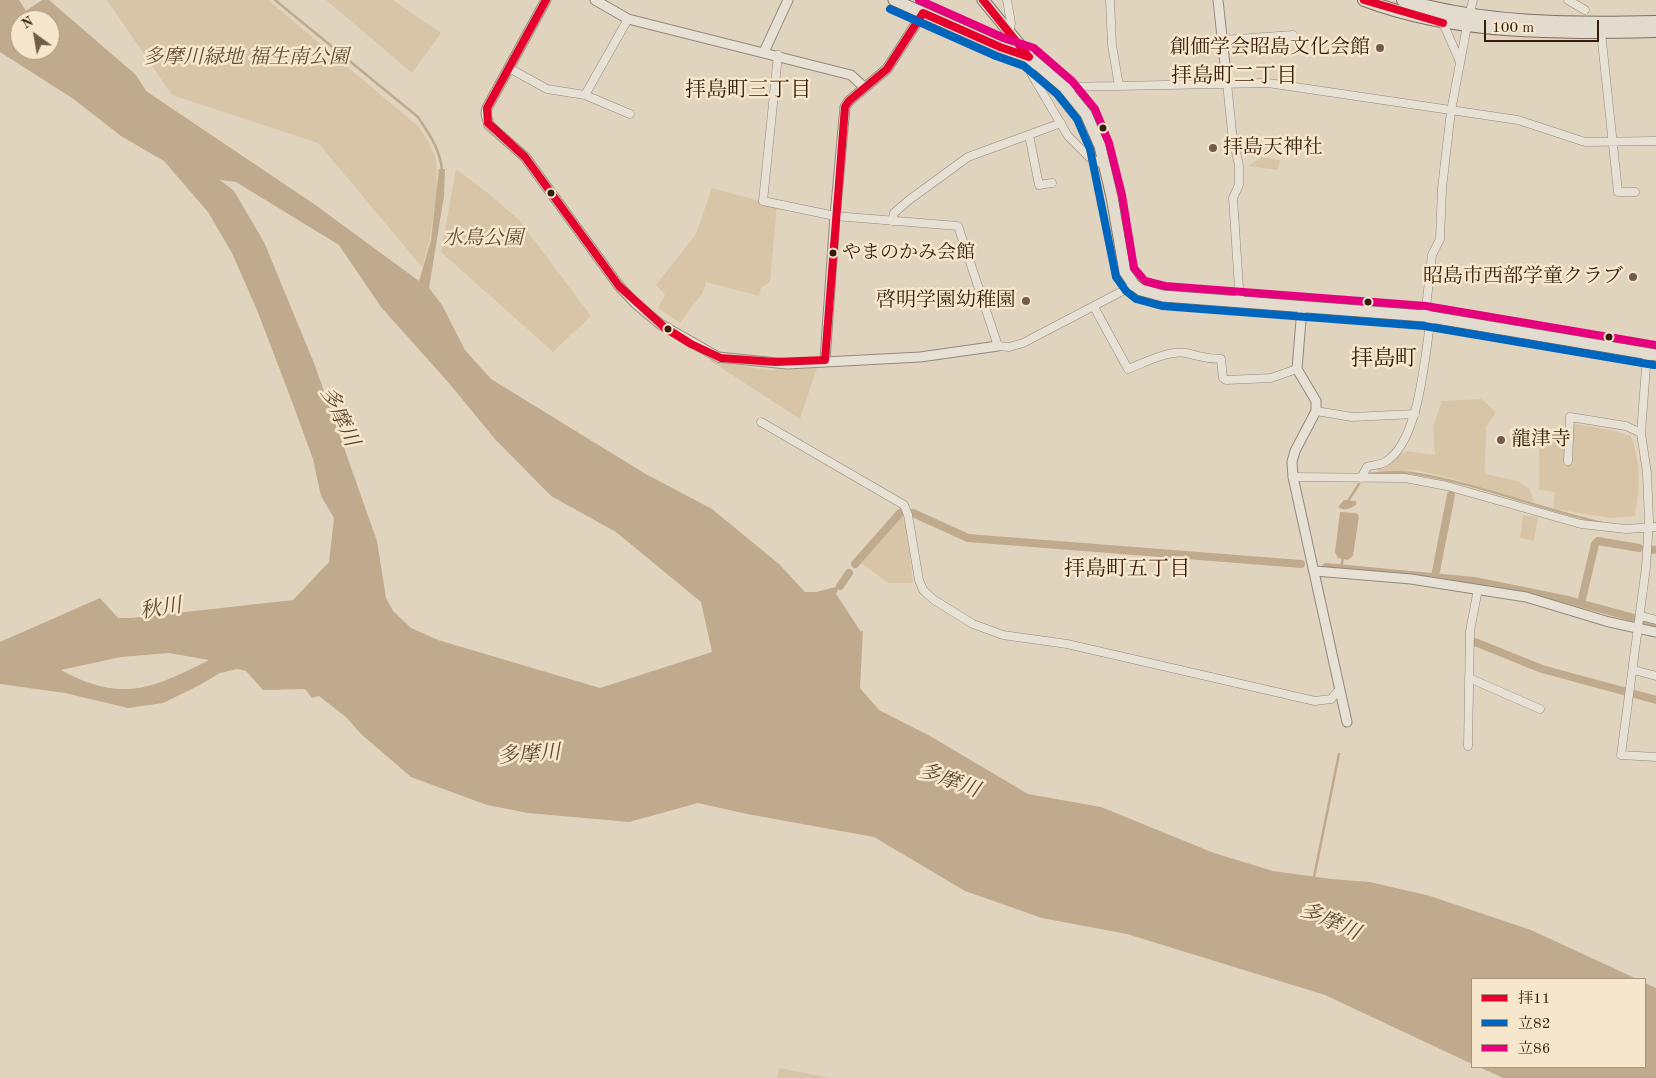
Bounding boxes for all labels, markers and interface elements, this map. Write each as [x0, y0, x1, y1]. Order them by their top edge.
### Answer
north arrow [10, 10, 60, 60]
scale bar [1486, 10, 1601, 42]
text: N [19, 14, 36, 32]
text: 100 m [1492, 21, 1534, 36]
place label: 創価学会昭島文化会館 [1170, 36, 1370, 60]
marker: 創価学会昭島文化会館 [1374, 42, 1386, 54]
park label: 多摩川緑地 福生南公園 [143, 46, 349, 70]
district label: 拝島町二丁目 [1171, 63, 1297, 89]
district label: 拝島町三丁目 [685, 77, 811, 103]
unlabelled marker [1098, 123, 1108, 133]
place label: 拝島天神社 [1223, 136, 1323, 160]
marker: 拝島天神社 [1207, 142, 1219, 154]
unlabelled marker [546, 188, 556, 198]
park label: 水鳥公園 [443, 227, 523, 251]
place label: やまのかみ会館 [842, 242, 975, 264]
marker: やまのかみ会館 [828, 248, 838, 258]
place label: 昭島市西部学童クラブ [1423, 265, 1623, 289]
marker: 昭島市西部学童クラブ [1627, 271, 1639, 283]
place label: 啓明学園幼稚園 [876, 289, 1016, 313]
marker: 啓明学園幼稚園 [1020, 295, 1032, 307]
unlabelled marker [1363, 297, 1373, 307]
unlabelled marker [663, 324, 673, 334]
unlabelled marker [1604, 332, 1614, 342]
district label: 拝島町 [1351, 346, 1417, 372]
water label: 多摩川 [314, 383, 364, 451]
place label: 龍津寺 [1511, 428, 1571, 452]
marker: 龍津寺 [1495, 434, 1507, 446]
district label: 拝島町五丁目 [1064, 556, 1190, 582]
water label: 秋川 [138, 593, 184, 625]
water label: 多摩川 [497, 740, 561, 770]
water label: 多摩川 [915, 758, 983, 804]
water label: 多摩川 [1296, 898, 1364, 946]
legend [1471, 978, 1646, 1068]
text: 拝11 [1518, 992, 1550, 1007]
text: 立82 [1518, 1017, 1550, 1032]
text: 立86 [1518, 1042, 1550, 1057]

